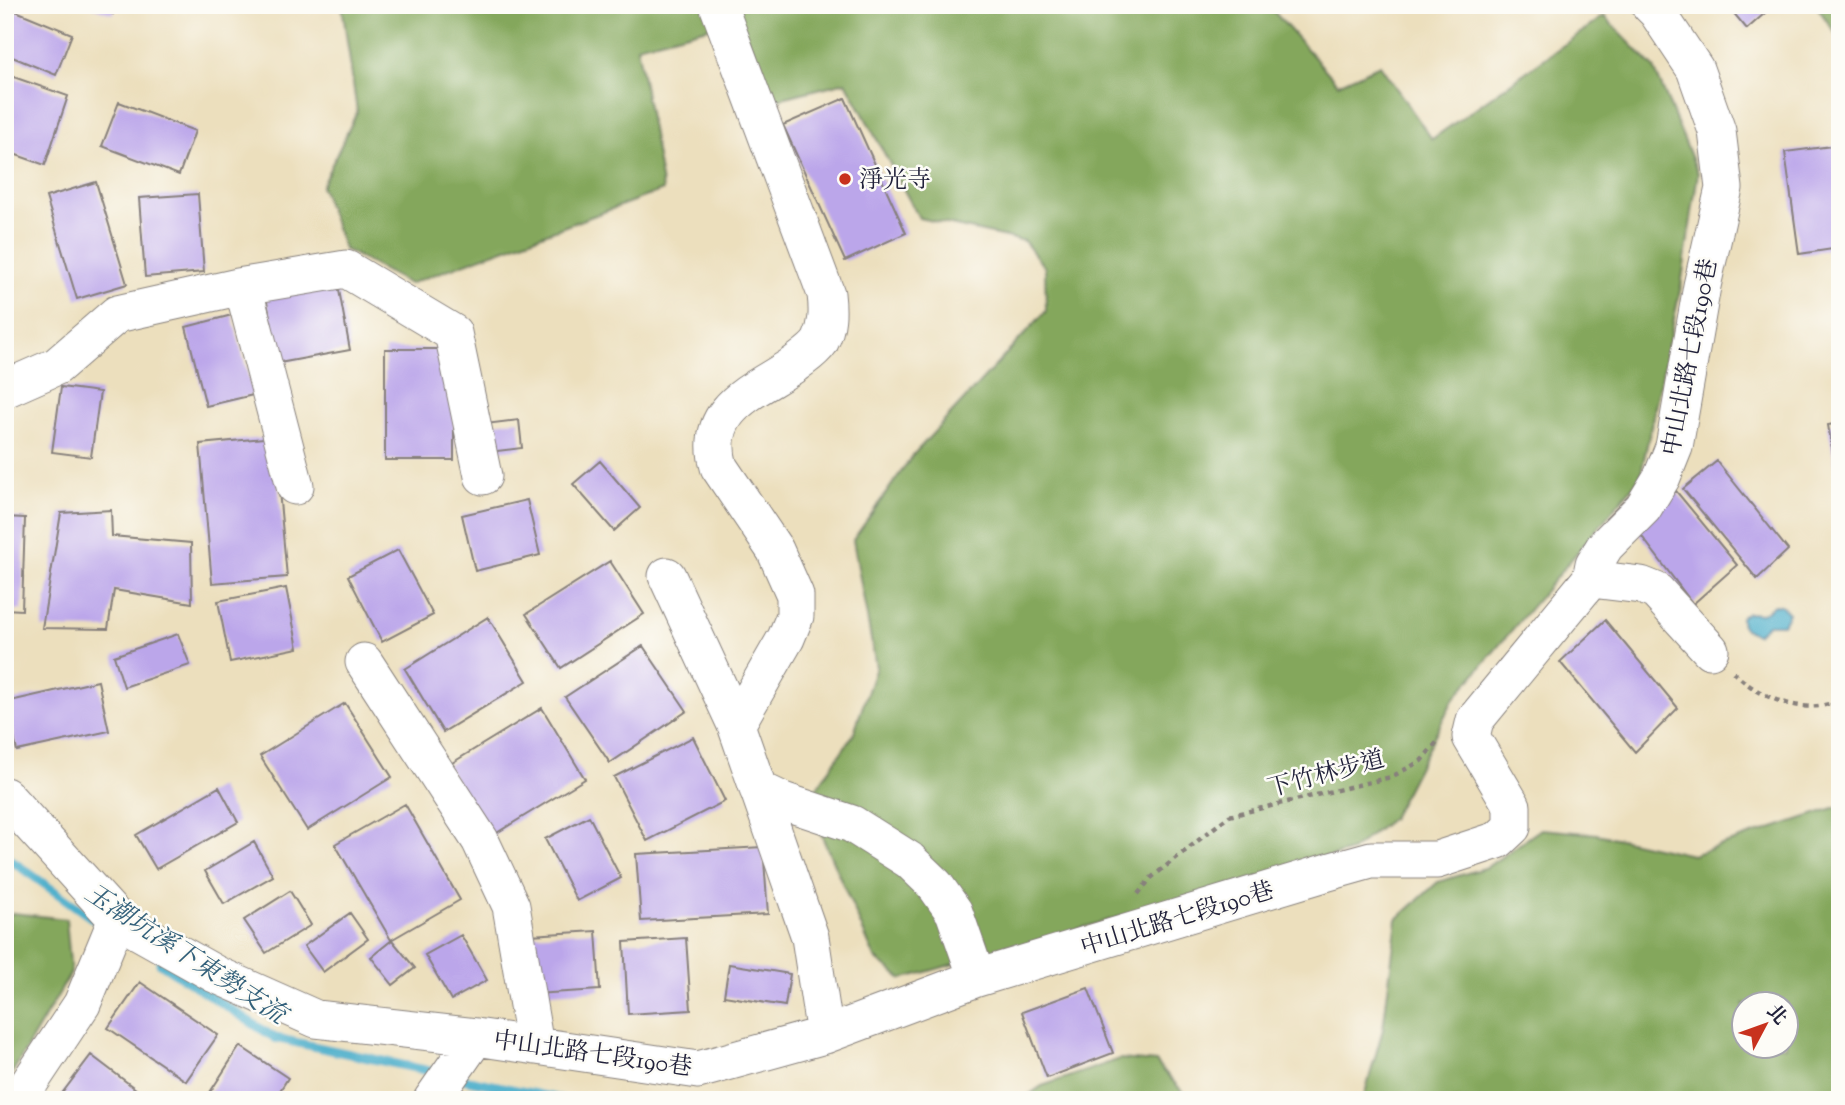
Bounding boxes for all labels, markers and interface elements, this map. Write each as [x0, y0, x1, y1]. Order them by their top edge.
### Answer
place label: 淨光寺 [859, 164, 931, 198]
marker: 淨光寺 [837, 171, 853, 187]
street label: 中山北路七段190巷 [1655, 256, 1727, 459]
street label: 下竹林步道 [1264, 743, 1389, 807]
street label: 中山北路七段190巷 [1077, 874, 1278, 965]
water label: 玉潮坑溪下東勢支流 [76, 876, 296, 1037]
north arrow [1730, 990, 1800, 1060]
text: 北 [1760, 999, 1792, 1032]
street label: 中山北路七段190巷 [491, 1024, 694, 1086]

